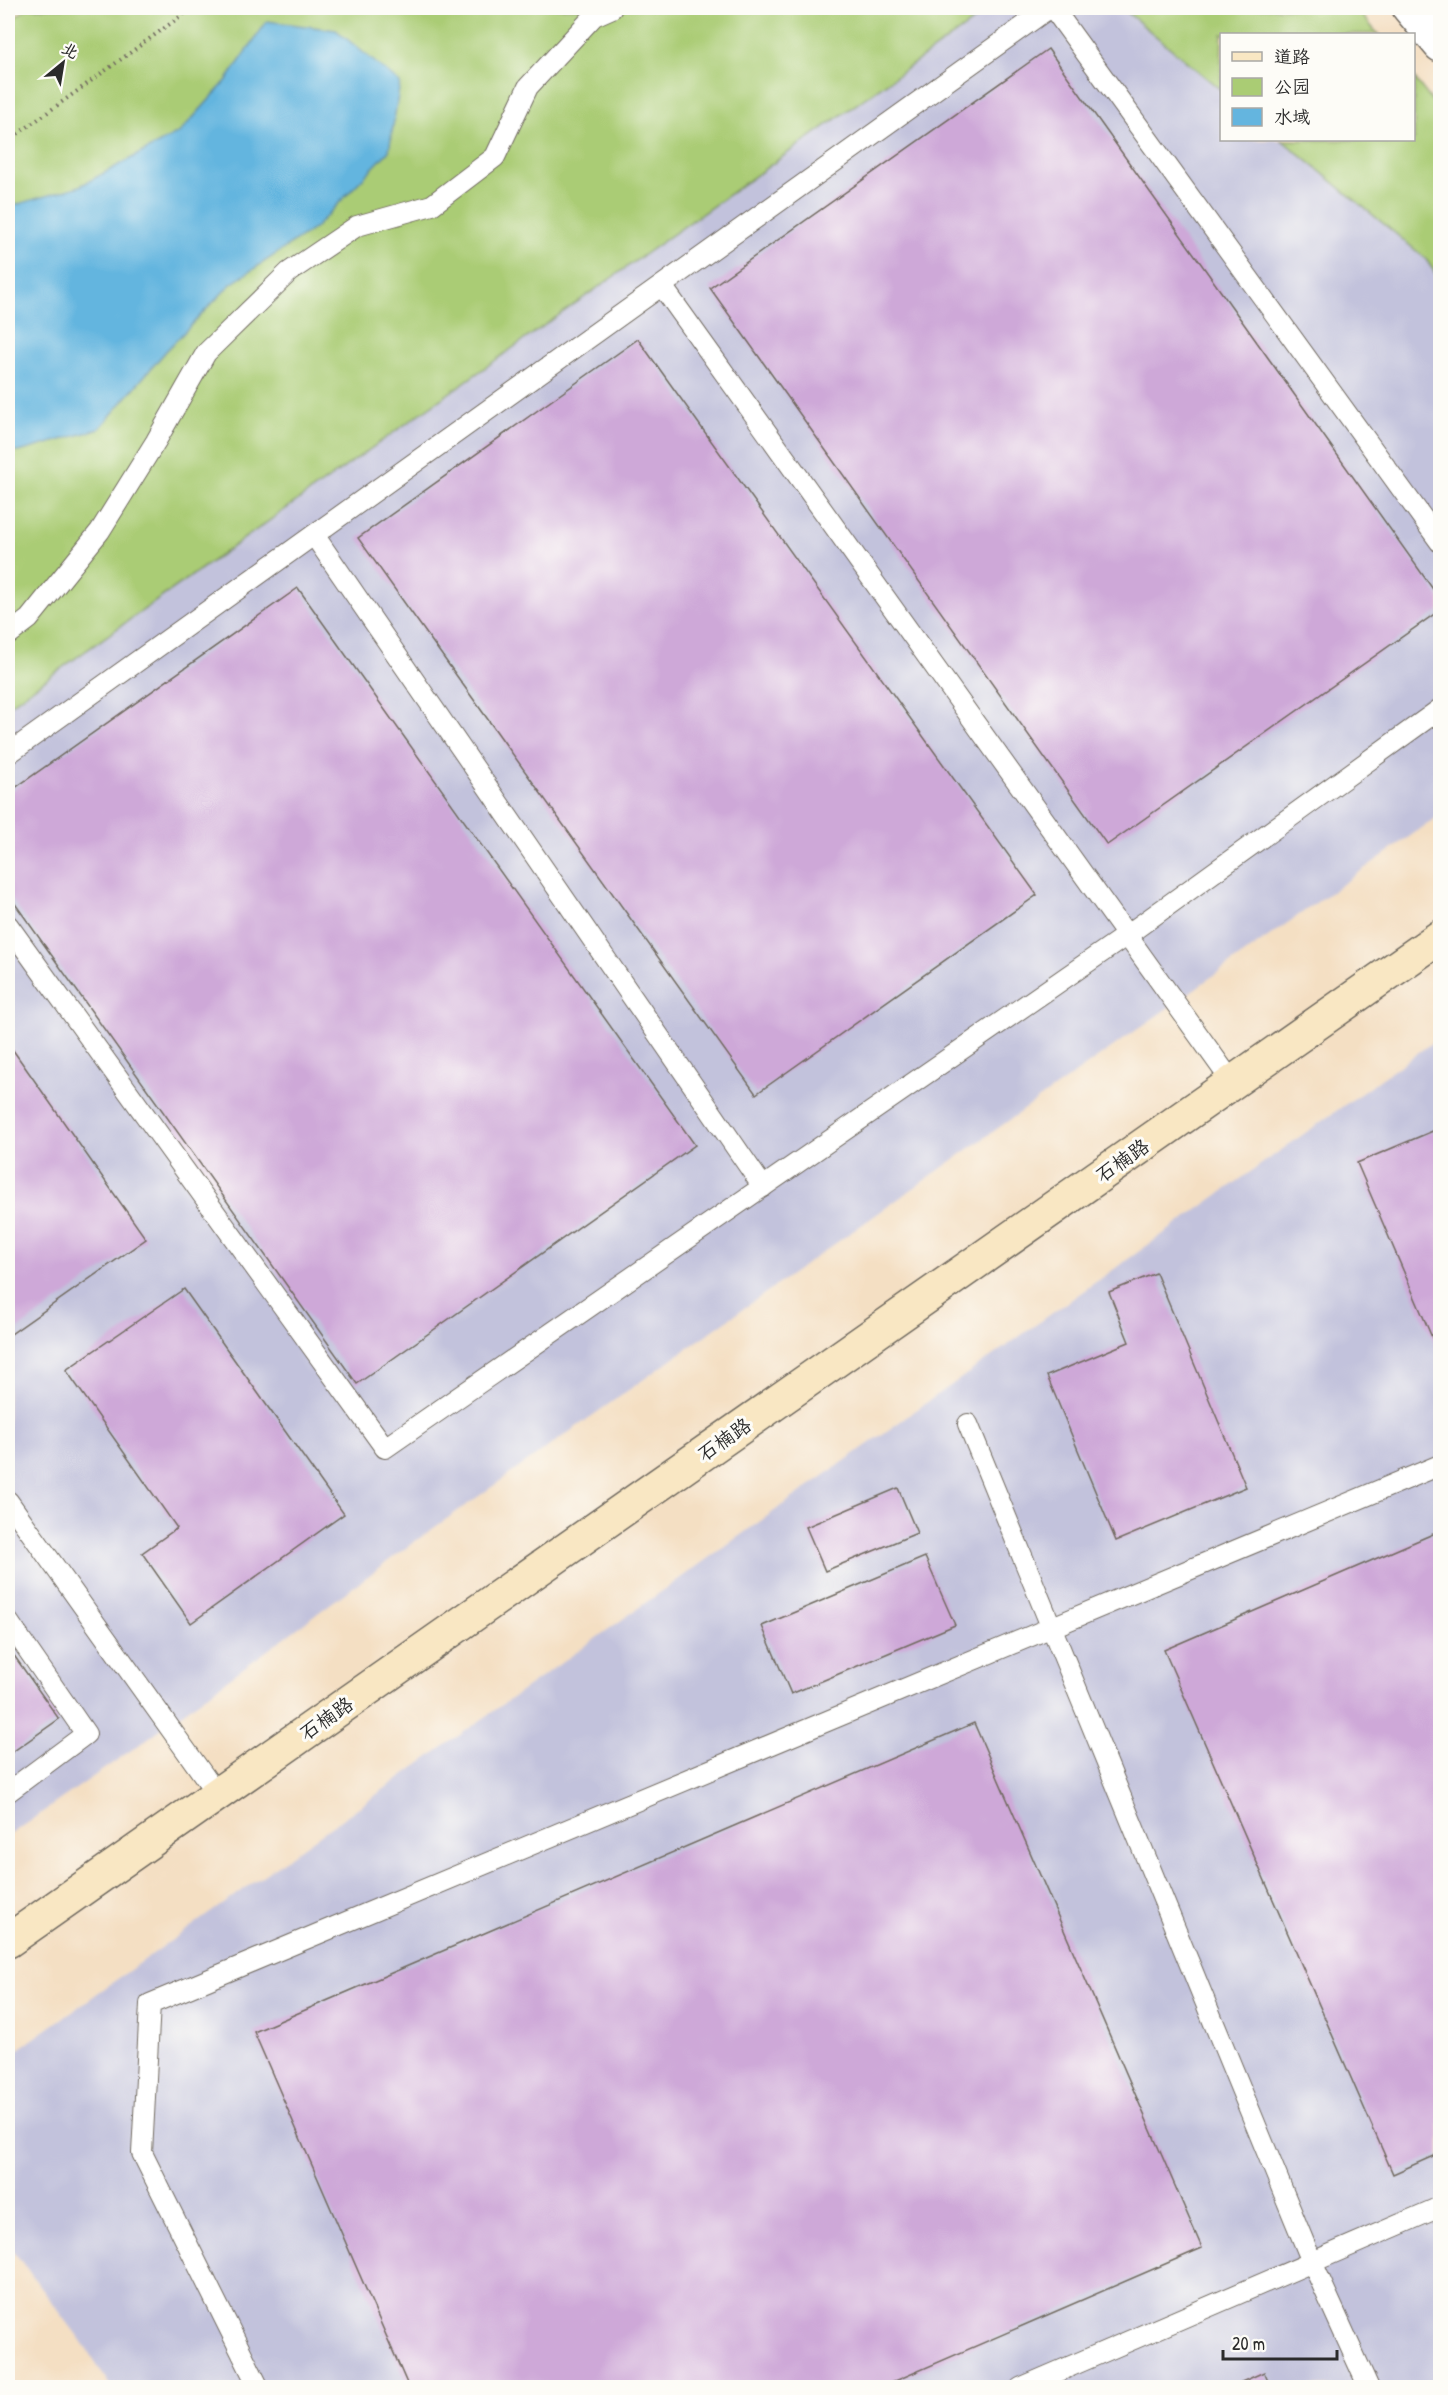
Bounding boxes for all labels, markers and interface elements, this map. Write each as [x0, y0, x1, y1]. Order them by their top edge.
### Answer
north arrow [33, 33, 93, 93]
legend [1220, 33, 1415, 141]
text: 北 [58, 36, 83, 64]
text: 道路 [1274, 44, 1310, 69]
text: 公园 [1274, 74, 1310, 99]
text: 水域 [1274, 104, 1310, 129]
street label: 石楠路 [1090, 1131, 1155, 1188]
street label: 石楠路 [692, 1410, 757, 1467]
street label: 石楠路 [294, 1689, 359, 1746]
scale bar [1223, 2323, 1337, 2361]
text: 20 m [1232, 2331, 1265, 2356]

